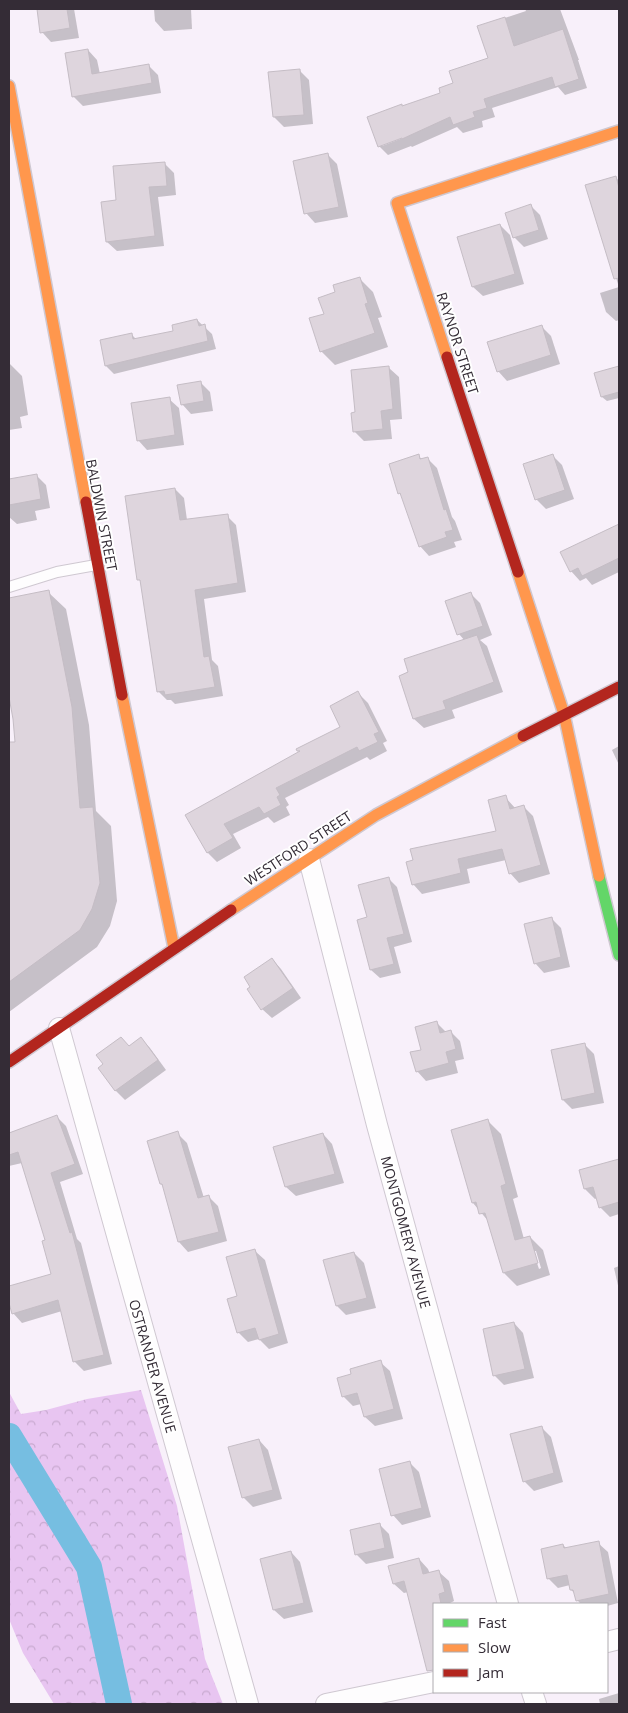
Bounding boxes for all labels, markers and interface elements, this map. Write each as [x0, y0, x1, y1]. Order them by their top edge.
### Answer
street label: RAYNOR STREET [433, 290, 484, 397]
street label: BALDWIN STREET [82, 457, 122, 573]
street label: WESTFORD STREET [241, 806, 355, 890]
street label: MONTGOMERY AVENUE [377, 1154, 435, 1310]
street label: OSTRANDER AVENUE [125, 1297, 181, 1435]
legend [433, 1603, 608, 1693]
text: Fast [478, 1612, 507, 1632]
text: Slow [478, 1637, 511, 1657]
text: Jam [476, 1662, 504, 1682]

